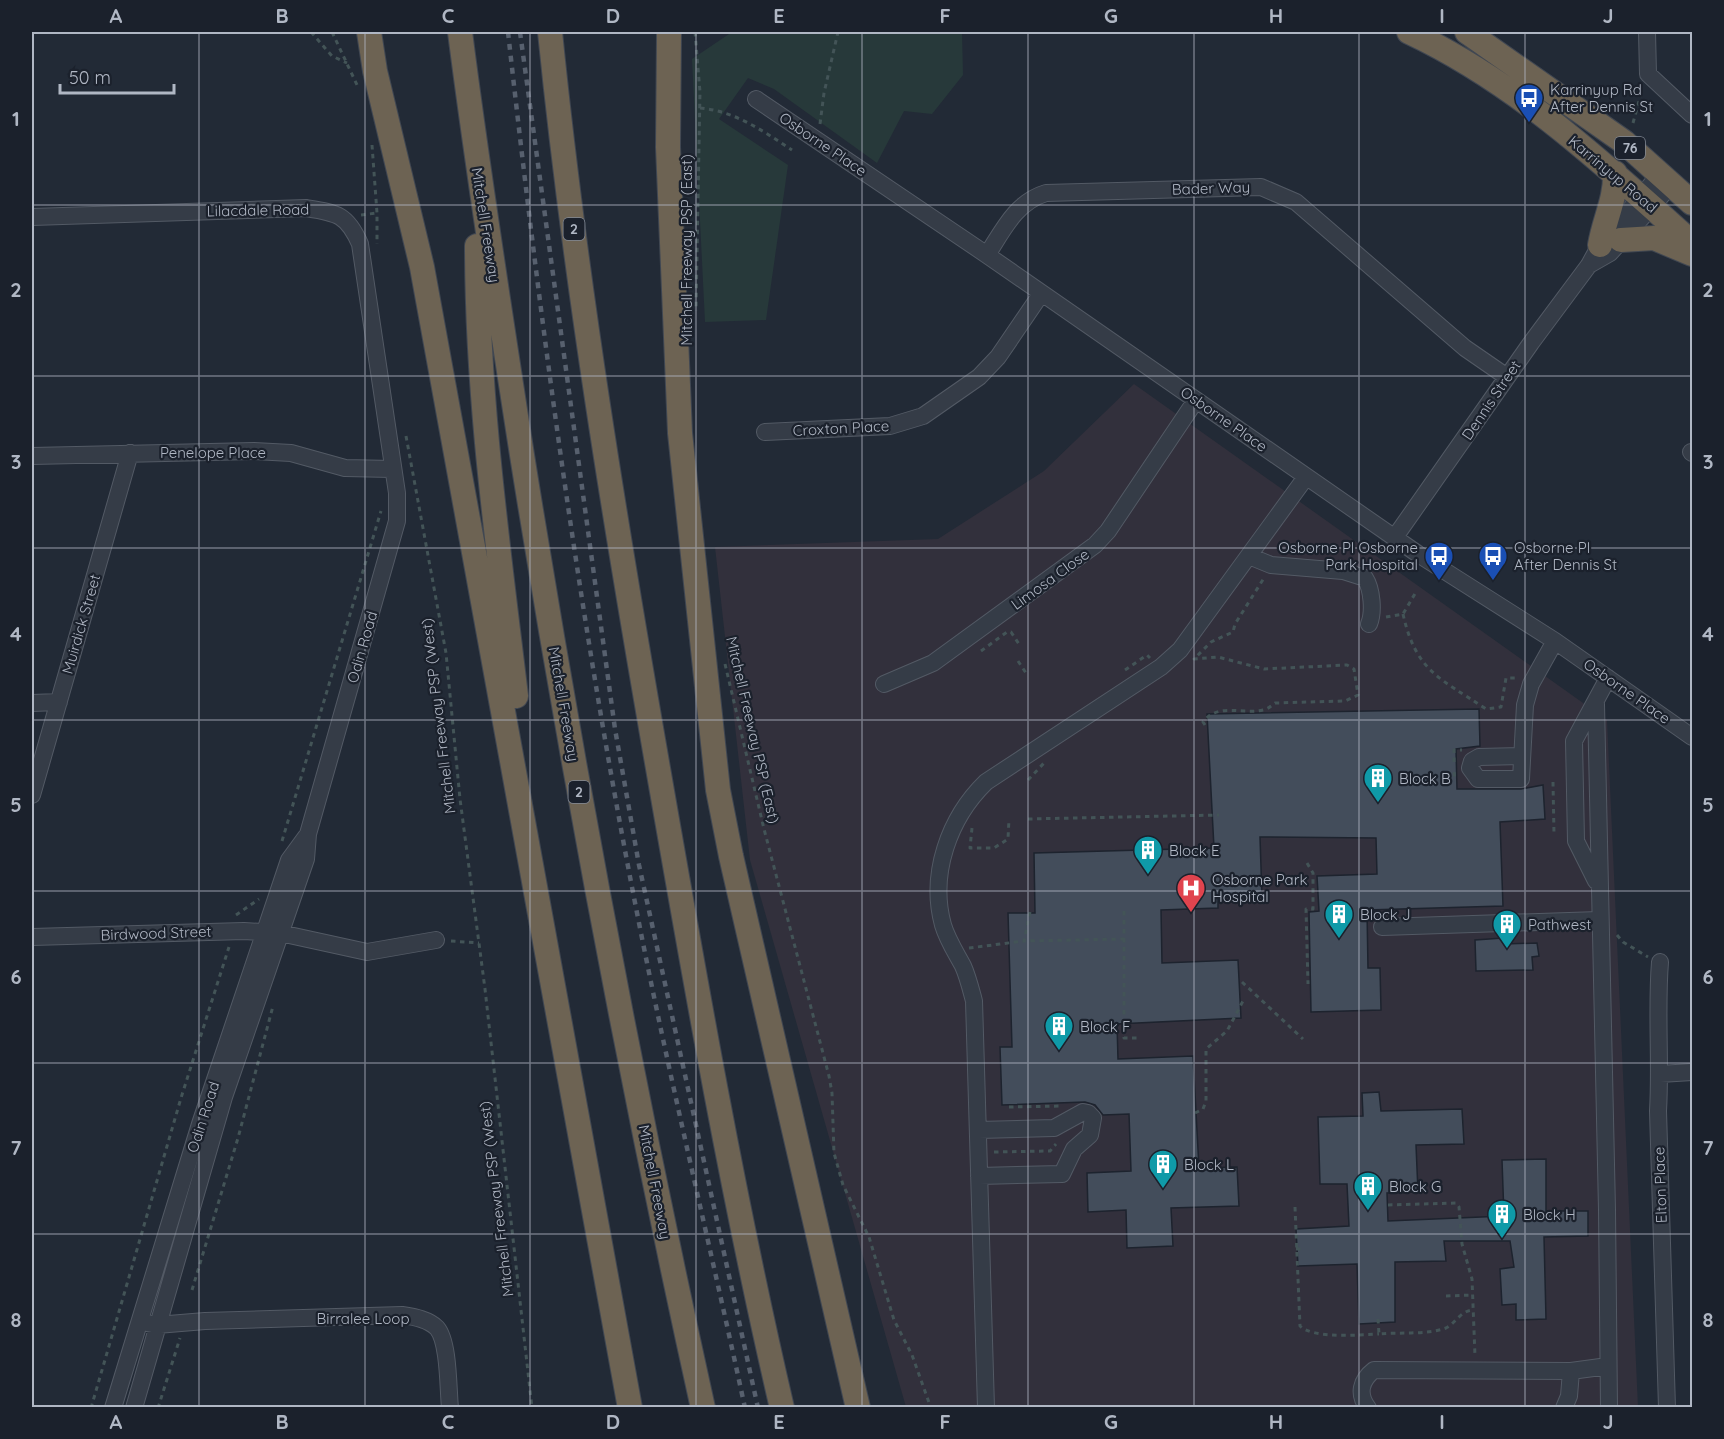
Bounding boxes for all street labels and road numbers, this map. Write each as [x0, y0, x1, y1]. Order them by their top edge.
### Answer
street label: Osborne Place [776, 108, 870, 180]
street label: Karrinyup Road [1565, 131, 1661, 217]
road number: 76 [1615, 137, 1645, 159]
street label: Mitchell Freeway PSP (East) [677, 154, 696, 346]
street label: Mitchell Freeway [468, 166, 504, 284]
street label: Bader Way [1172, 177, 1250, 199]
street label: Lilacdale Road [206, 200, 310, 220]
road number: 2 [564, 218, 584, 240]
street label: Dennis Street [1457, 357, 1525, 443]
street label: Osborne Place [1177, 382, 1271, 456]
street label: Croxton Place [792, 416, 890, 440]
street label: Penelope Place [160, 443, 266, 462]
street label: Limosa Close [1007, 544, 1093, 614]
street label: Muirdick Street [58, 572, 104, 676]
street label: Odin Road [343, 609, 381, 685]
street label: Mitchell Freeway PSP (West) [417, 617, 459, 815]
street label: Mitchell Freeway PSP (East) [722, 635, 784, 825]
street label: Mitchell Freeway [545, 645, 583, 763]
street label: Osborne Place [1580, 654, 1674, 728]
road number: 2 [568, 781, 590, 803]
street label: Birdwood Street [100, 922, 212, 944]
street label: Odin Road [183, 1079, 223, 1155]
street label: Mitchell Freeway PSP (West) [475, 1100, 517, 1298]
street label: Mitchell Freeway [635, 1123, 675, 1241]
street label: Elton Place [1649, 1146, 1671, 1224]
street label: Birralee Loop [317, 1309, 409, 1328]

